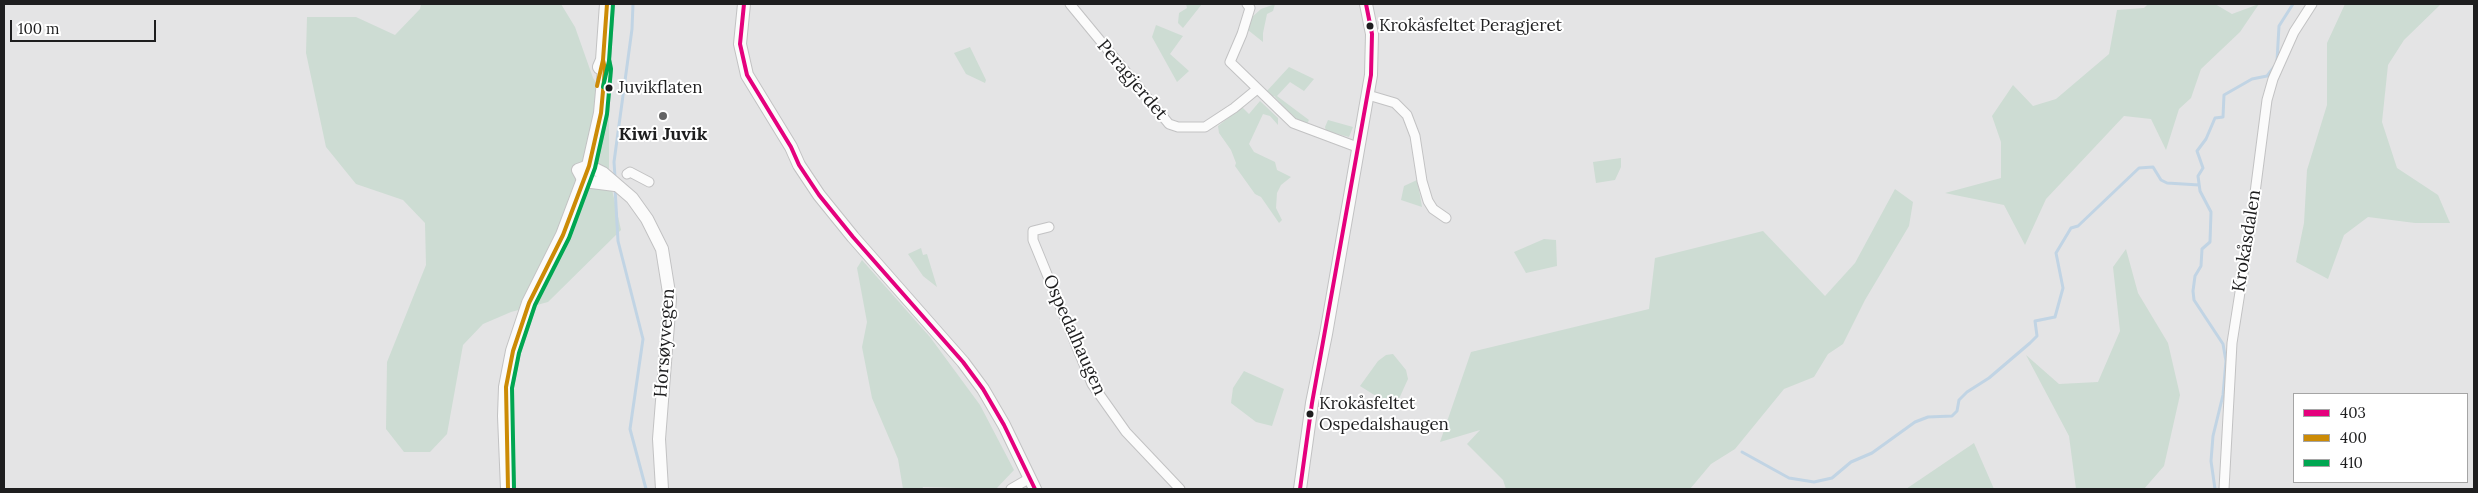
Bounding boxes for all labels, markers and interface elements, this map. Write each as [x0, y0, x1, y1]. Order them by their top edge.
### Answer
scale bar [12, 10, 159, 42]
place label: Krokåsfeltet Peragjeret [1379, 16, 1562, 36]
text: 100 m [18, 19, 59, 38]
marker: Krokåsfeltet Peragjeret [1365, 21, 1375, 31]
street label: Peragjerdet [1092, 36, 1172, 124]
place label: Juvikflaten [618, 78, 702, 98]
marker: Juvikflaten [604, 83, 614, 93]
marker: Kiwi Juvik [657, 110, 669, 122]
place label: Kiwi Juvik [619, 124, 707, 146]
street label: Krokåsdalen [2228, 188, 2266, 294]
street label: Ospedalhaugen [1038, 272, 1110, 398]
street label: Horsøyvegen [650, 288, 680, 398]
legend [2293, 393, 2468, 483]
place label: Krokåsfeltet Ospedalshaugen [1319, 394, 1449, 434]
text: 403 [2340, 403, 2366, 422]
marker: Krokåsfeltet Ospedalshaugen [1305, 409, 1315, 419]
text: 400 [2340, 428, 2367, 447]
text: 410 [2340, 453, 2363, 472]

